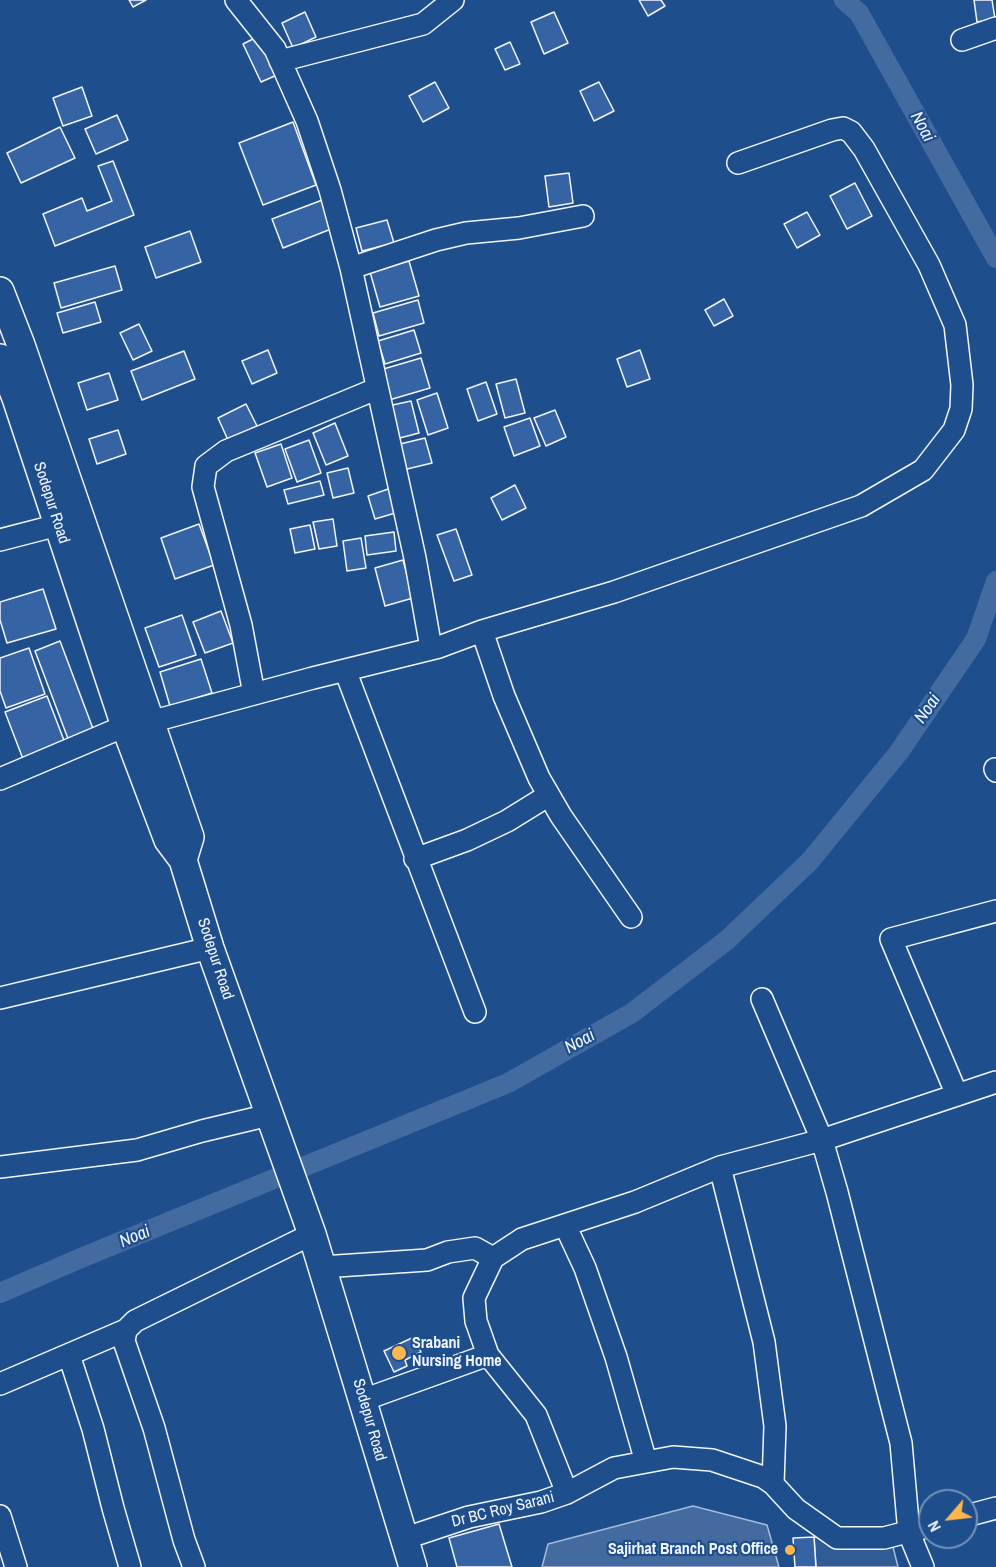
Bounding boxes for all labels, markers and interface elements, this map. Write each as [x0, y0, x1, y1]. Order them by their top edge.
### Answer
water label: Noai [905, 108, 939, 146]
street label: Sodepur Road [29, 460, 73, 546]
water label: Noai [910, 690, 946, 728]
street label: Sodepur Road [193, 916, 237, 1002]
water label: Noai [561, 1025, 599, 1059]
water label: Noai [116, 1221, 154, 1253]
place label: Srabani Nursing Home [412, 1334, 502, 1372]
marker: Srabani Nursing Home [390, 1344, 408, 1362]
street label: Sodepur Road [348, 1377, 390, 1463]
street label: Dr BC Roy Sarani [450, 1488, 556, 1532]
north arrow [918, 1489, 978, 1549]
text: N [922, 1517, 946, 1536]
place label: Sajirhat Branch Post Office [608, 1540, 778, 1560]
marker: Sajirhat Branch Post Office [783, 1543, 797, 1557]

